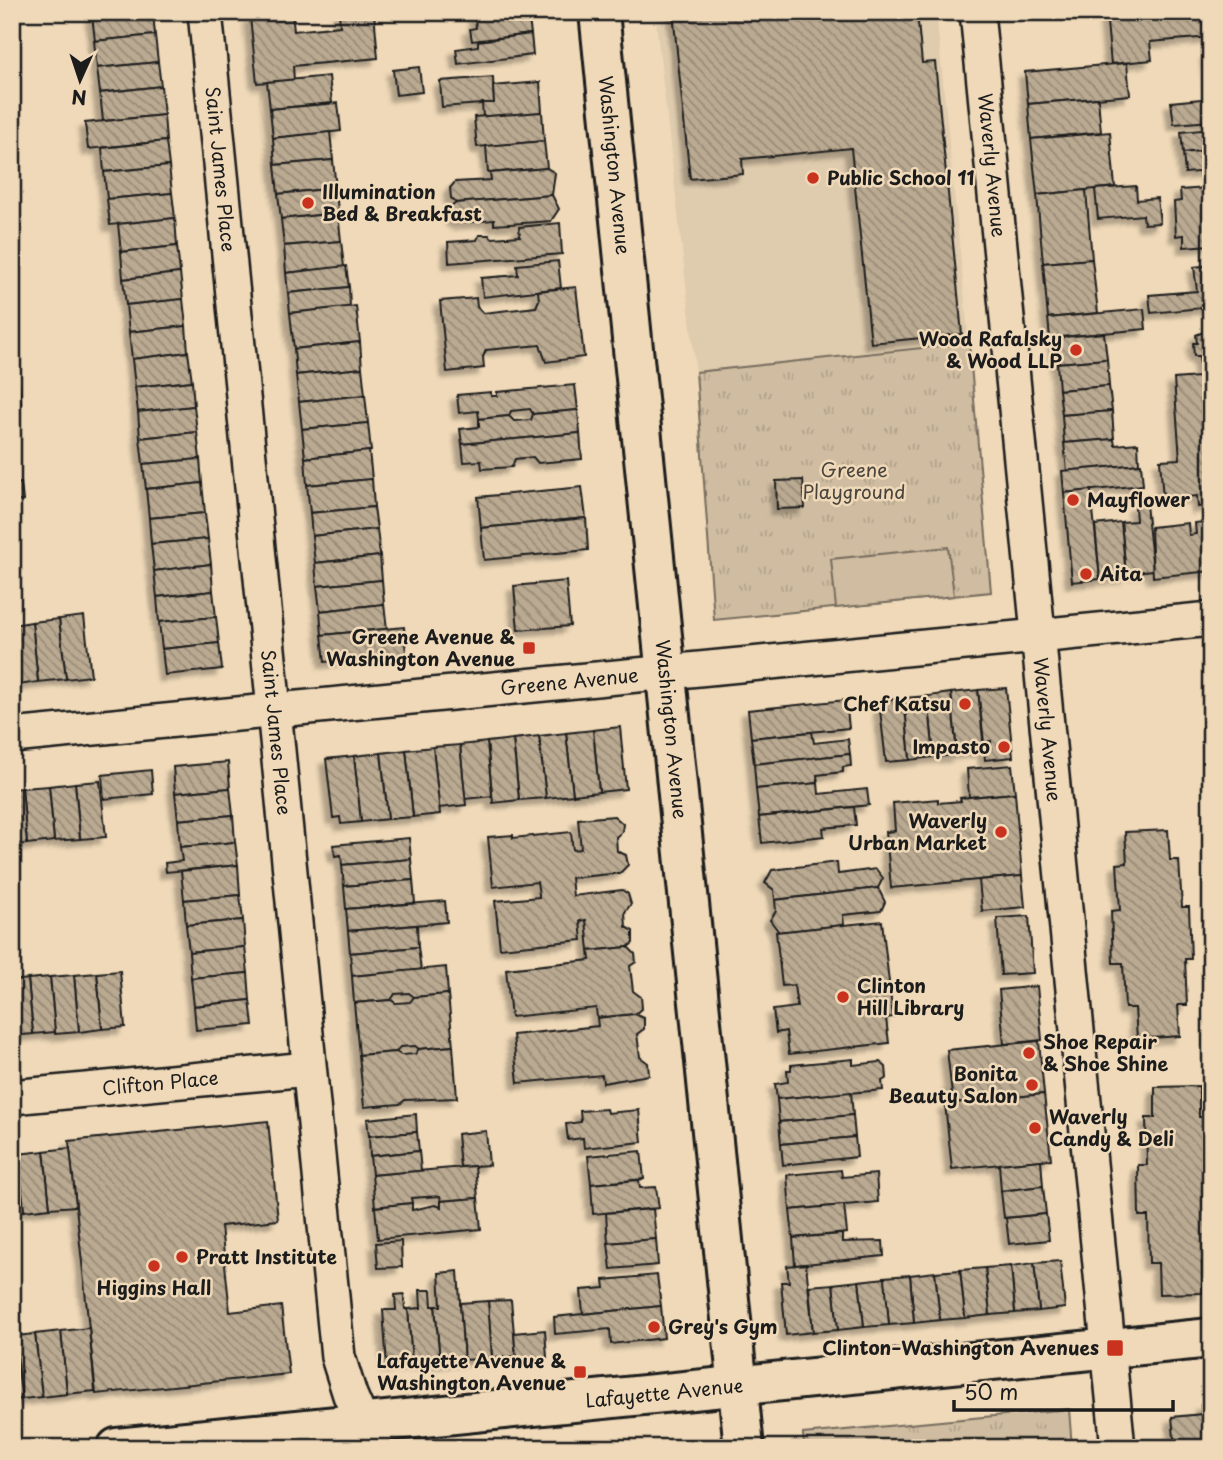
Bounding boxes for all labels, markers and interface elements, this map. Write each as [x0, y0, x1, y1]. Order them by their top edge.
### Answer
north arrow [46, 46, 116, 116]
street label: Washington Avenue [593, 74, 638, 256]
text: N [71, 84, 87, 112]
street label: Saint James Place [199, 85, 244, 253]
street label: Waverly Avenue [972, 92, 1014, 239]
place label: Public School 11 [827, 163, 975, 191]
marker: Public School 11 [805, 170, 821, 186]
place label: Illumination Bed & Breakfast [322, 177, 482, 227]
marker: Illumination Bed & Breakfast [300, 195, 316, 211]
place label: Wood Rafalsky & Wood LLP [919, 324, 1062, 374]
marker: Wood Rafalsky & Wood LLP [1068, 342, 1084, 358]
park label: Greene Playground [803, 455, 905, 505]
place label: Mayflower [1087, 485, 1190, 513]
marker: Mayflower [1065, 492, 1081, 508]
place label: Aita [1099, 559, 1143, 587]
marker: Aita [1078, 566, 1094, 582]
place label: Greene Avenue & Washington Avenue [326, 622, 515, 672]
street label: Washington Avenue [649, 638, 695, 820]
marker: Greene Avenue & Washington Avenue [521, 640, 537, 656]
street label: Saint James Place [255, 648, 299, 816]
street label: Waverly Avenue [1027, 656, 1069, 803]
street label: Greene Avenue [499, 660, 640, 701]
place label: Chef Katsu [843, 689, 951, 717]
marker: Chef Katsu [957, 696, 973, 712]
place label: Impasto [912, 732, 990, 760]
marker: Impasto [996, 739, 1012, 755]
place label: Waverly Urban Market [848, 806, 987, 856]
marker: Waverly Urban Market [993, 824, 1009, 840]
place label: Clinton Hill Library [857, 971, 964, 1021]
marker: Clinton Hill Library [835, 989, 851, 1005]
place label: Shoe Repair & Shoe Shine [1043, 1027, 1169, 1077]
marker: Shoe Repair & Shoe Shine [1021, 1045, 1037, 1061]
place label: Bonita Beauty Salon [888, 1059, 1018, 1109]
street label: Clifton Place [101, 1063, 220, 1101]
marker: Bonita Beauty Salon [1024, 1077, 1040, 1093]
place label: Waverly Candy & Deli [1049, 1102, 1174, 1152]
marker: Waverly Candy & Deli [1027, 1120, 1043, 1136]
place label: Pratt Institute [196, 1242, 337, 1270]
marker: Pratt Institute [174, 1249, 190, 1265]
marker: Higgins Hall [146, 1258, 162, 1274]
place label: Higgins Hall [97, 1273, 211, 1301]
place label: Grey's Gym [668, 1312, 778, 1340]
marker: Grey's Gym [646, 1319, 662, 1335]
place label: Clinton–Washington Avenues [822, 1333, 1099, 1361]
marker: Clinton–Washington Avenues [1105, 1338, 1125, 1358]
place label: Lafayette Avenue & Washington Avenue [377, 1346, 566, 1396]
marker: Lafayette Avenue & Washington Avenue [572, 1364, 588, 1380]
scale bar [954, 1369, 1172, 1413]
street label: Lafayette Avenue [584, 1370, 744, 1414]
text: 50 m [964, 1375, 1018, 1407]

